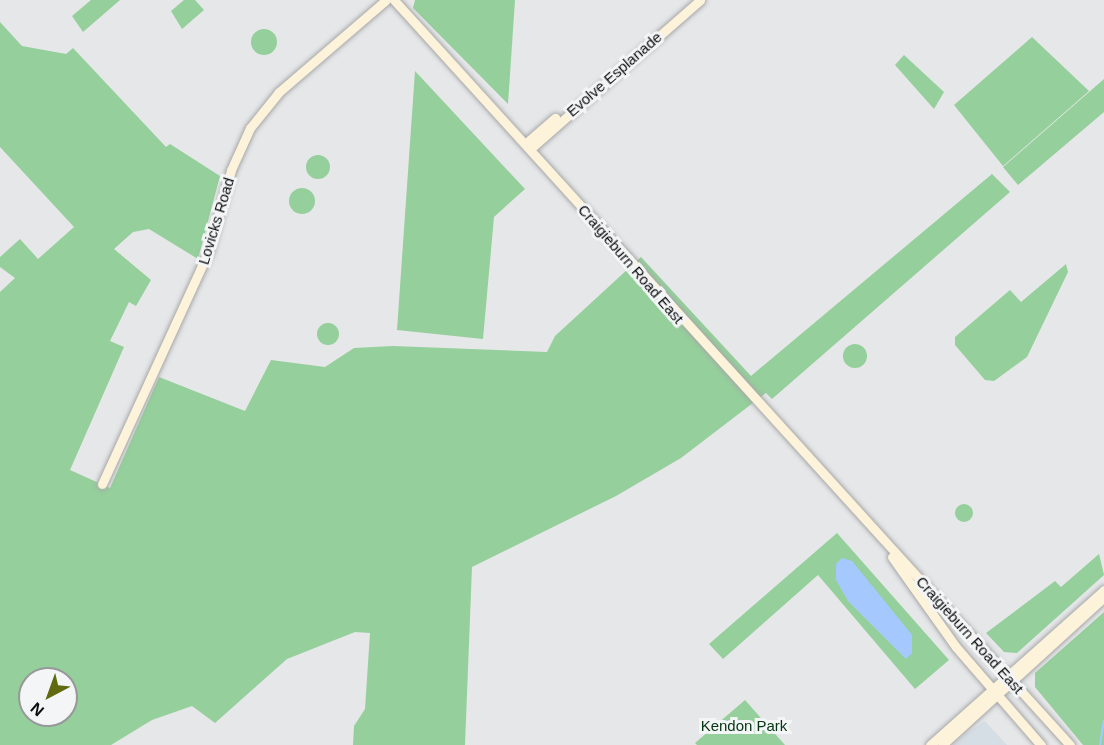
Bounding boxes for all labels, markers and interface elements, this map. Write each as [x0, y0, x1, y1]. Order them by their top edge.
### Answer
street label: Evolve Esplanade [563, 28, 665, 120]
street label: Lovicks Road [194, 175, 238, 267]
street label: Craigieburn Road East [574, 201, 688, 327]
street label: Craigieburn Road East [913, 573, 1027, 697]
north arrow [18, 667, 78, 727]
text: N [27, 699, 47, 720]
park label: Kendon Park [701, 717, 787, 735]

